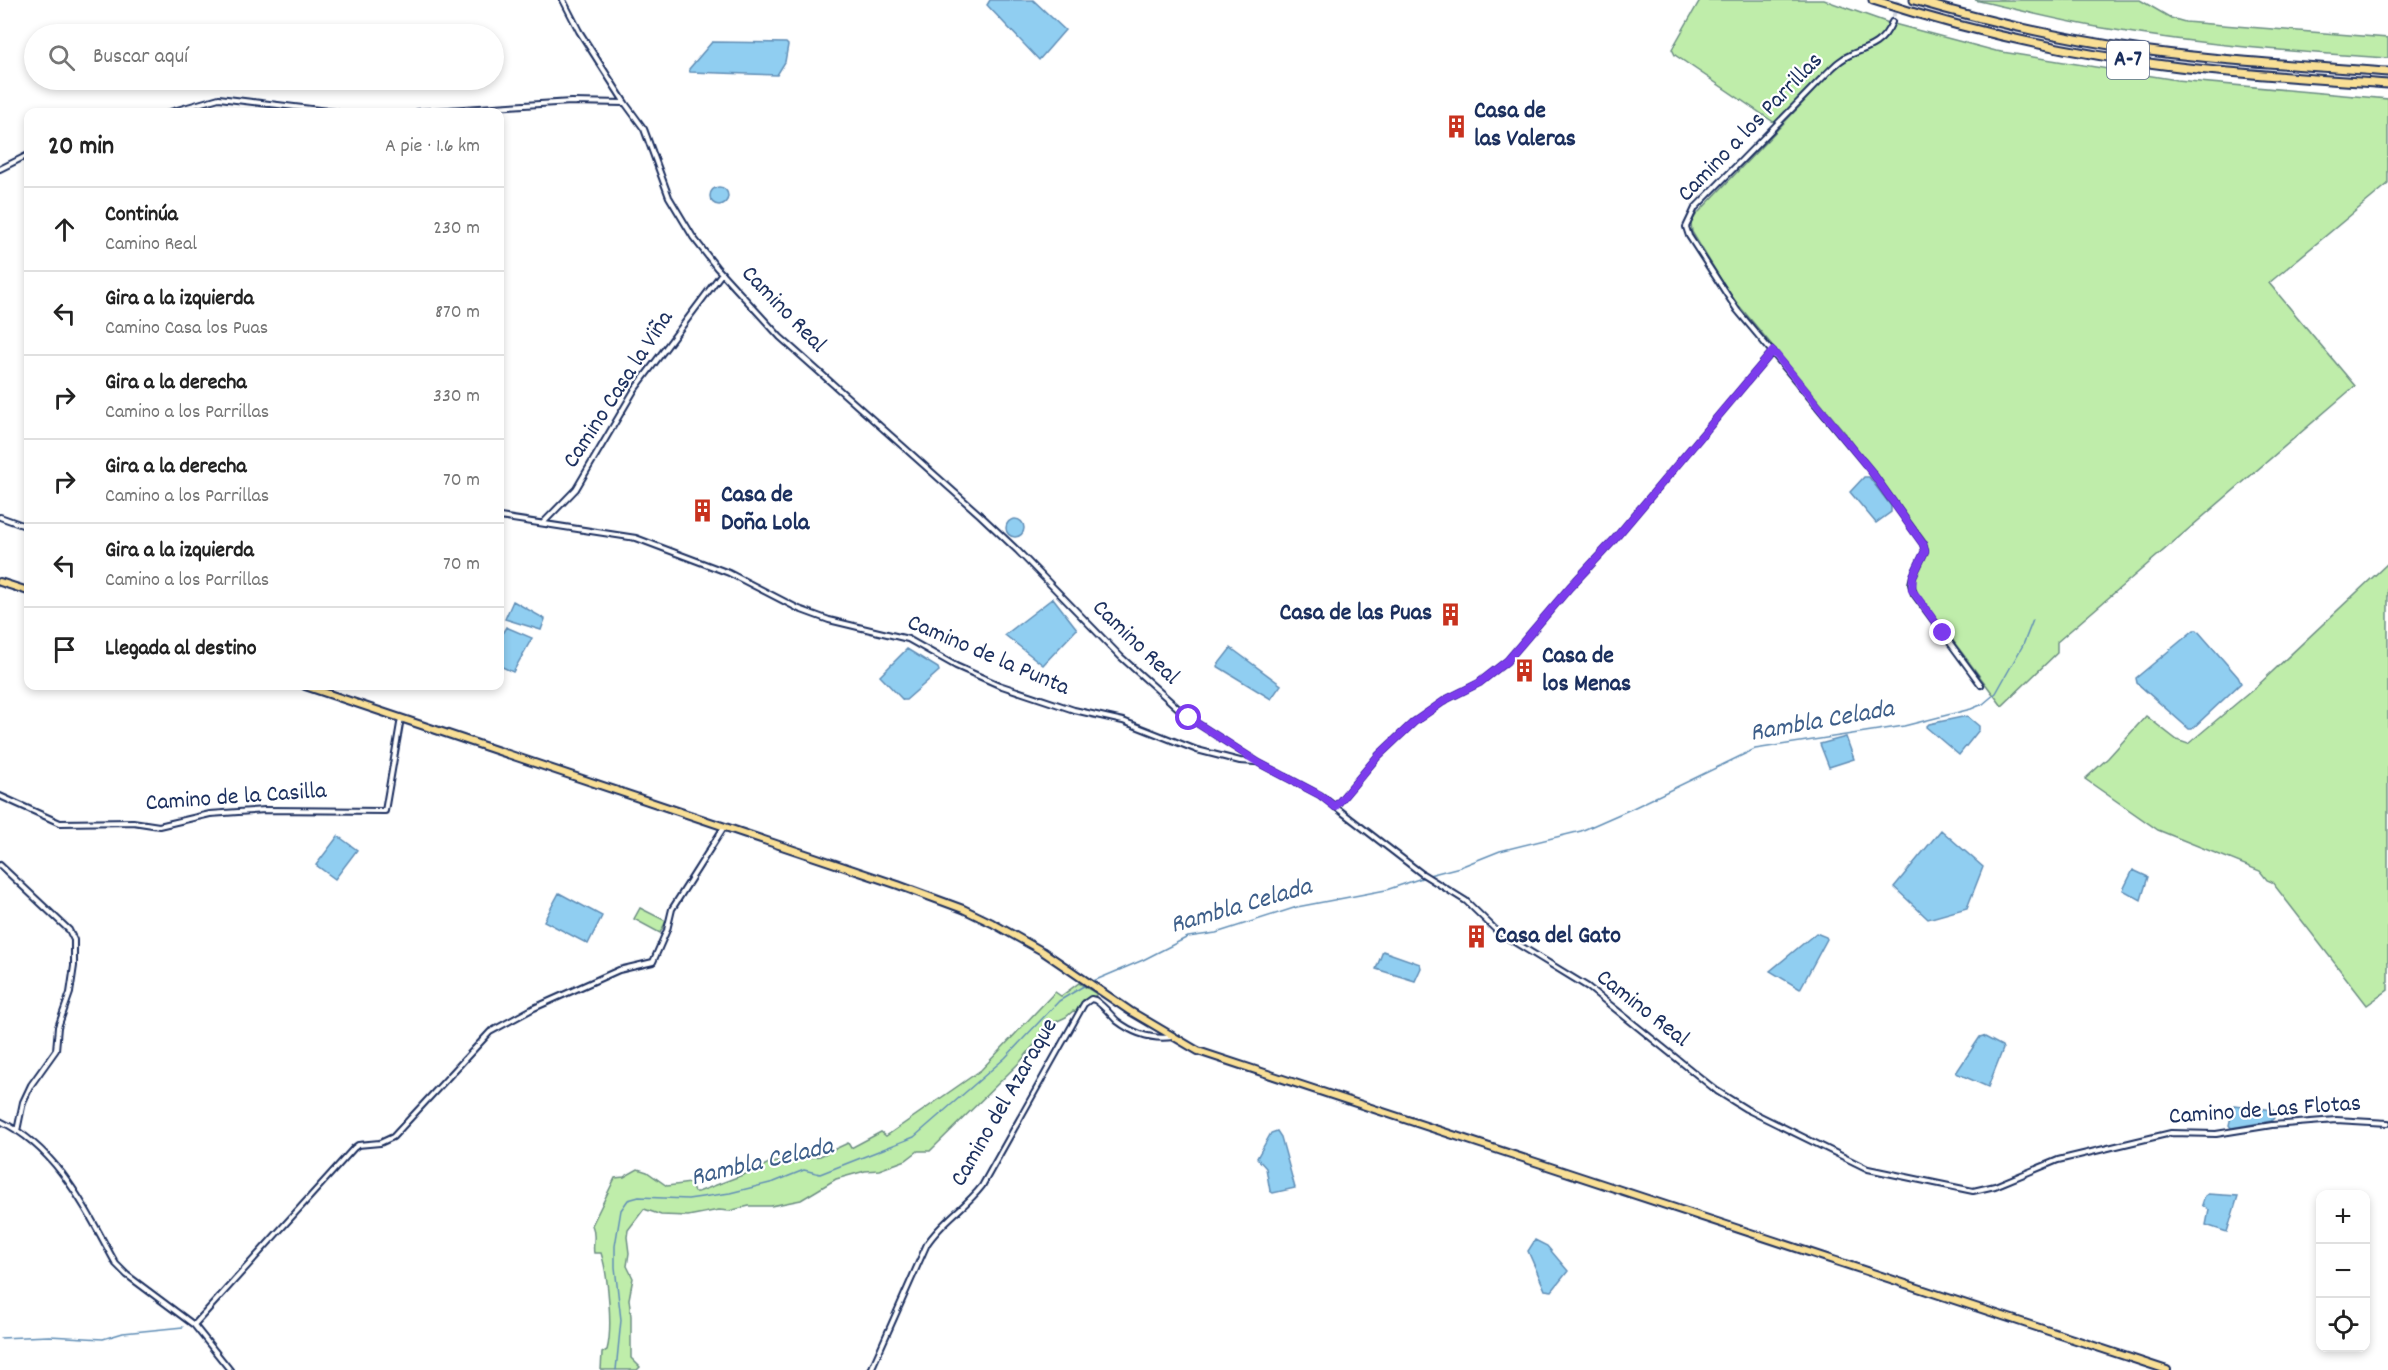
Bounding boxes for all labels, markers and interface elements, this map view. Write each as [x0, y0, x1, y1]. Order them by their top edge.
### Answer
search box [24, 24, 504, 90]
icon: search [45, 41, 78, 74]
road number: A-7 [2107, 41, 2149, 79]
text: Buscar aquí [93, 42, 188, 73]
street label: Camino a los Parrillas [1670, 45, 1832, 211]
place label: Casa de las Valeras [1474, 95, 1576, 157]
building icon: Casa de las Valeras [1443, 113, 1469, 139]
text: 20 min [48, 129, 114, 166]
text: A pie · 1.6 km [385, 133, 480, 161]
text: Continúa [105, 200, 178, 231]
icon: ahead [48, 213, 81, 246]
text: 230 m [433, 215, 480, 243]
text: Camino Real [105, 231, 197, 259]
street label: Camino Real [732, 258, 834, 362]
text: Gira a la izquierda [105, 284, 254, 315]
icon: left [48, 297, 81, 330]
text: 870 m [435, 299, 480, 327]
street label: Camino Casa la Viña [555, 304, 683, 476]
text: Camino Casa los Puas [105, 315, 268, 343]
text: Gira a la derecha [105, 368, 247, 399]
icon: right [48, 381, 81, 414]
text: 330 m [433, 383, 480, 411]
text: Camino a los Parrillas [105, 399, 269, 427]
text: Gira a la derecha [105, 452, 247, 483]
icon: right [48, 465, 81, 498]
text: 70 m [443, 467, 480, 495]
place label: Casa de Doña Lola [721, 479, 810, 541]
text: Camino a los Parrillas [105, 483, 269, 511]
building icon: Casa de Doña Lola [690, 497, 716, 523]
text: Gira a la izquierda [105, 536, 254, 567]
icon: left [48, 549, 81, 582]
text: 70 m [443, 551, 480, 579]
text: Camino a los Parrillas [105, 567, 269, 595]
street label: Camino Real [1083, 592, 1187, 694]
place label: Casa de las Puas [1280, 597, 1432, 631]
building icon: Casa de las Puas [1437, 601, 1463, 627]
street label: Camino de la Punta [902, 606, 1075, 706]
route end [1929, 619, 1955, 645]
icon: arrive [48, 633, 81, 666]
text: Llegada al destino [105, 634, 257, 665]
place label: Casa de los Menas [1542, 640, 1631, 702]
building icon: Casa de los Menas [1511, 658, 1537, 684]
water label: Rambla Celada [1747, 691, 1899, 753]
route start [1175, 704, 1201, 730]
street label: Camino de la Casilla [144, 775, 328, 821]
water label: Rambla Celada [1166, 869, 1318, 945]
place label: Casa del Gato [1495, 920, 1621, 954]
building icon: Casa del Gato [1464, 924, 1490, 950]
street label: Camino Real [1588, 962, 1696, 1057]
street label: Camino del Azaraque [943, 1012, 1067, 1194]
street label: Camino de Las Flotas [2168, 1087, 2362, 1135]
water label: Rambla Celada [687, 1128, 839, 1197]
map controls [2316, 1190, 2370, 1352]
button: + [2316, 1190, 2370, 1244]
button: − [2316, 1244, 2370, 1298]
button: locate [2316, 1298, 2370, 1352]

